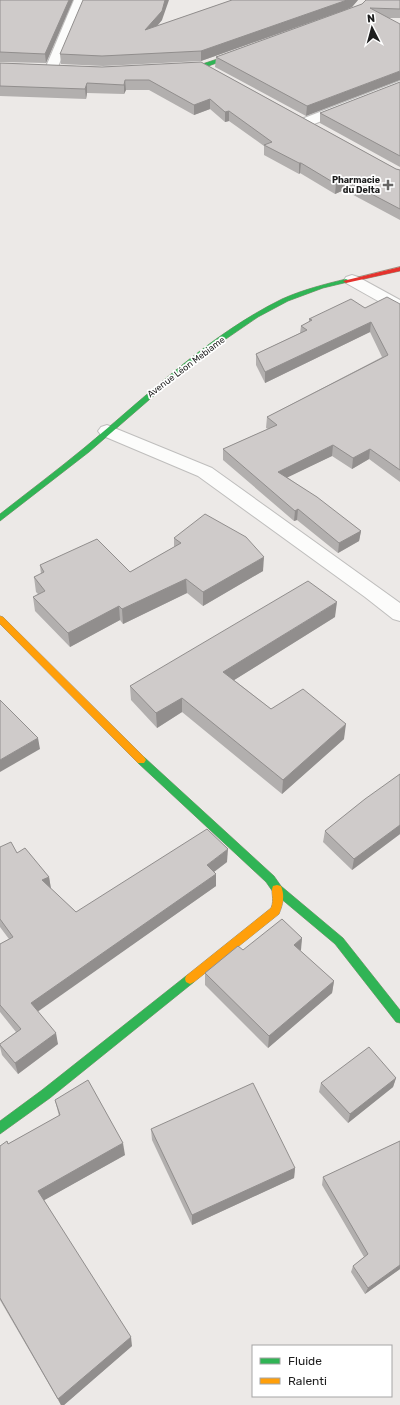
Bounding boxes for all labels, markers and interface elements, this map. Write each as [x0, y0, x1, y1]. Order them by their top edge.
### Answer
north arrow [352, 8, 392, 48]
text: N [366, 12, 376, 25]
place label: Pharmacie du Delta [332, 175, 381, 195]
marker: Pharmacie du Delta [383, 180, 393, 190]
street label: Avenue Léon Mebiame [145, 335, 227, 399]
legend [252, 1345, 392, 1397]
text: Fluide [288, 1354, 322, 1368]
text: Ralenti [288, 1374, 327, 1388]

